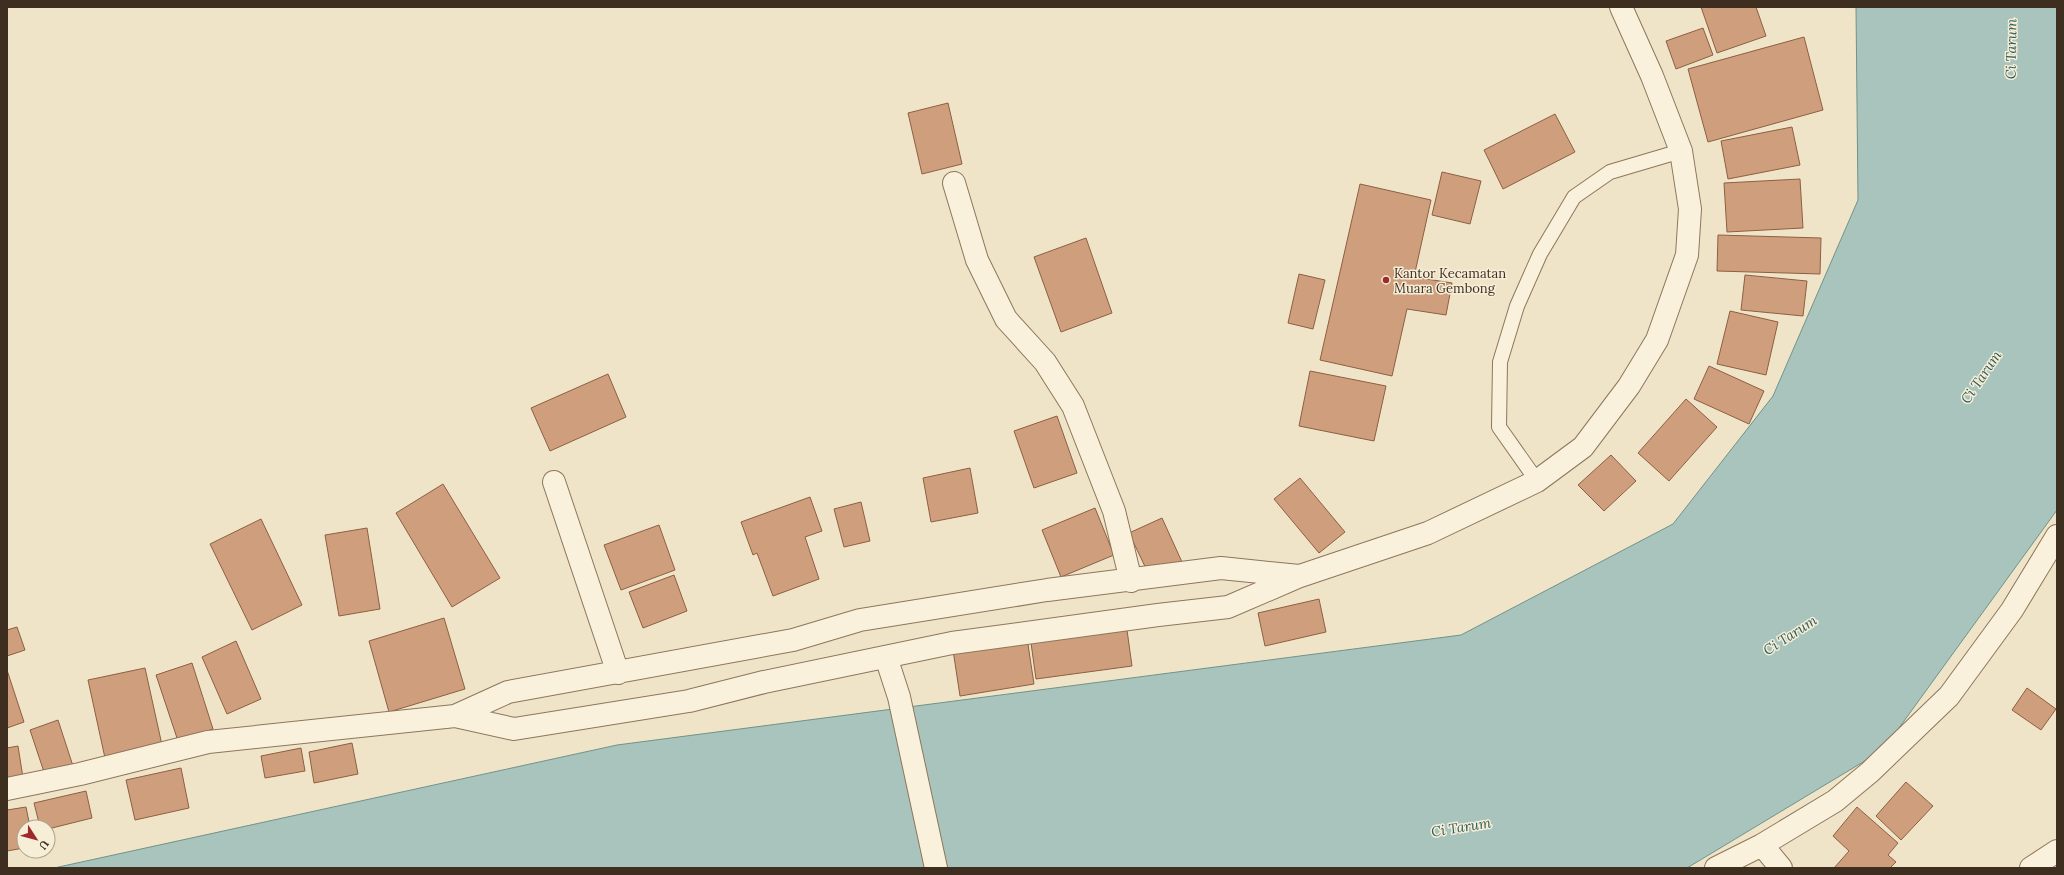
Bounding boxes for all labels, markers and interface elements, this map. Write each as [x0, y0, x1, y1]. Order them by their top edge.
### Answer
water label: Ci Tarum [2001, 18, 2021, 79]
place label: Kantor Kecamatan Muara Gembong [1394, 265, 1506, 297]
marker: Kantor Kecamatan Muara Gembong [1381, 275, 1391, 285]
water label: Ci Tarum [1957, 346, 2006, 407]
water label: Ci Tarum [1760, 611, 1821, 659]
water label: Ci Tarum [1430, 813, 1493, 841]
north arrow [16, 819, 56, 859]
text: U [36, 837, 52, 853]

